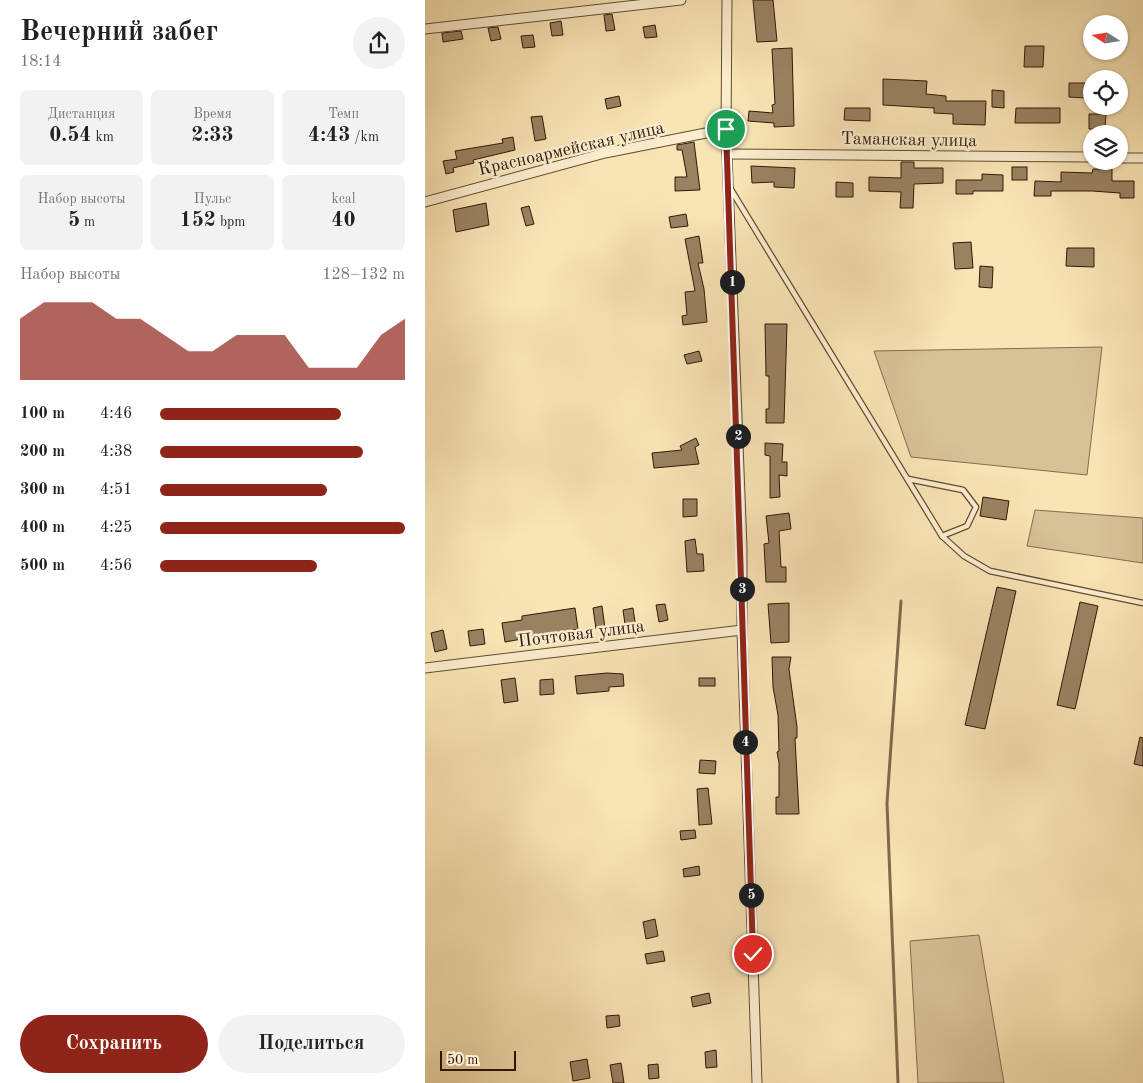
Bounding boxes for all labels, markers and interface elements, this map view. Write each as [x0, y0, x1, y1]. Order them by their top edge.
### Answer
north arrow [1083, 15, 1127, 60]
map controls [1083, 15, 1128, 170]
button: share [353, 17, 405, 69]
text: Вечерний забег [20, 19, 218, 47]
text: 18:14 [20, 54, 62, 70]
button: locate [1083, 70, 1128, 115]
text: Дистанция [48, 107, 115, 121]
text: Время [193, 107, 232, 121]
text: Темп [328, 107, 359, 121]
pin [705, 108, 747, 150]
icon: arrive [712, 115, 740, 143]
street label: Красноармейская улица [476, 119, 666, 179]
text: 0.54 [49, 125, 92, 146]
text: 2:33 [191, 125, 234, 146]
text: 4:43 [308, 125, 350, 146]
button: layers [1083, 125, 1128, 170]
text: km [92, 130, 114, 144]
text: /km [350, 130, 379, 144]
street label: Таманская улица [841, 130, 977, 150]
text: Набор высоты [38, 192, 125, 206]
text: Пульс [194, 192, 231, 206]
text: kcal [331, 192, 356, 206]
text: 5 [68, 210, 80, 231]
text: 152 [179, 210, 216, 231]
text: 40 [331, 210, 356, 231]
text: m [80, 215, 95, 229]
text: bpm [216, 215, 246, 229]
text: Набор высоты [20, 267, 120, 283]
text: 128–132 m [322, 267, 405, 283]
pin: 1 [719, 270, 745, 294]
text: 1 [728, 275, 737, 289]
text: 100 m [20, 406, 65, 422]
text: 4:46 [100, 406, 132, 422]
pin: 2 [725, 424, 751, 448]
text: 2 [734, 429, 743, 443]
text: 200 m [20, 444, 65, 460]
text: 4:38 [100, 444, 132, 460]
text: 300 m [20, 482, 65, 498]
text: 4:51 [100, 482, 132, 498]
text: 400 m [20, 520, 65, 536]
text: 4:25 [100, 520, 132, 536]
text: 500 m [20, 558, 65, 574]
text: 4:56 [100, 558, 132, 574]
pin: 3 [729, 576, 755, 602]
text: 3 [738, 582, 747, 596]
street label: Почтовая улица [517, 617, 646, 651]
pin: 4 [733, 730, 757, 754]
text: 4 [741, 735, 750, 749]
pin: 5 [739, 882, 763, 908]
text: 5 [747, 888, 756, 902]
pin [732, 933, 774, 975]
icon: check [739, 940, 767, 968]
button: Сохранить [20, 1015, 208, 1073]
button: Поделиться [218, 1015, 405, 1073]
scale bar [440, 1048, 516, 1071]
text: 50 m [447, 1053, 478, 1067]

